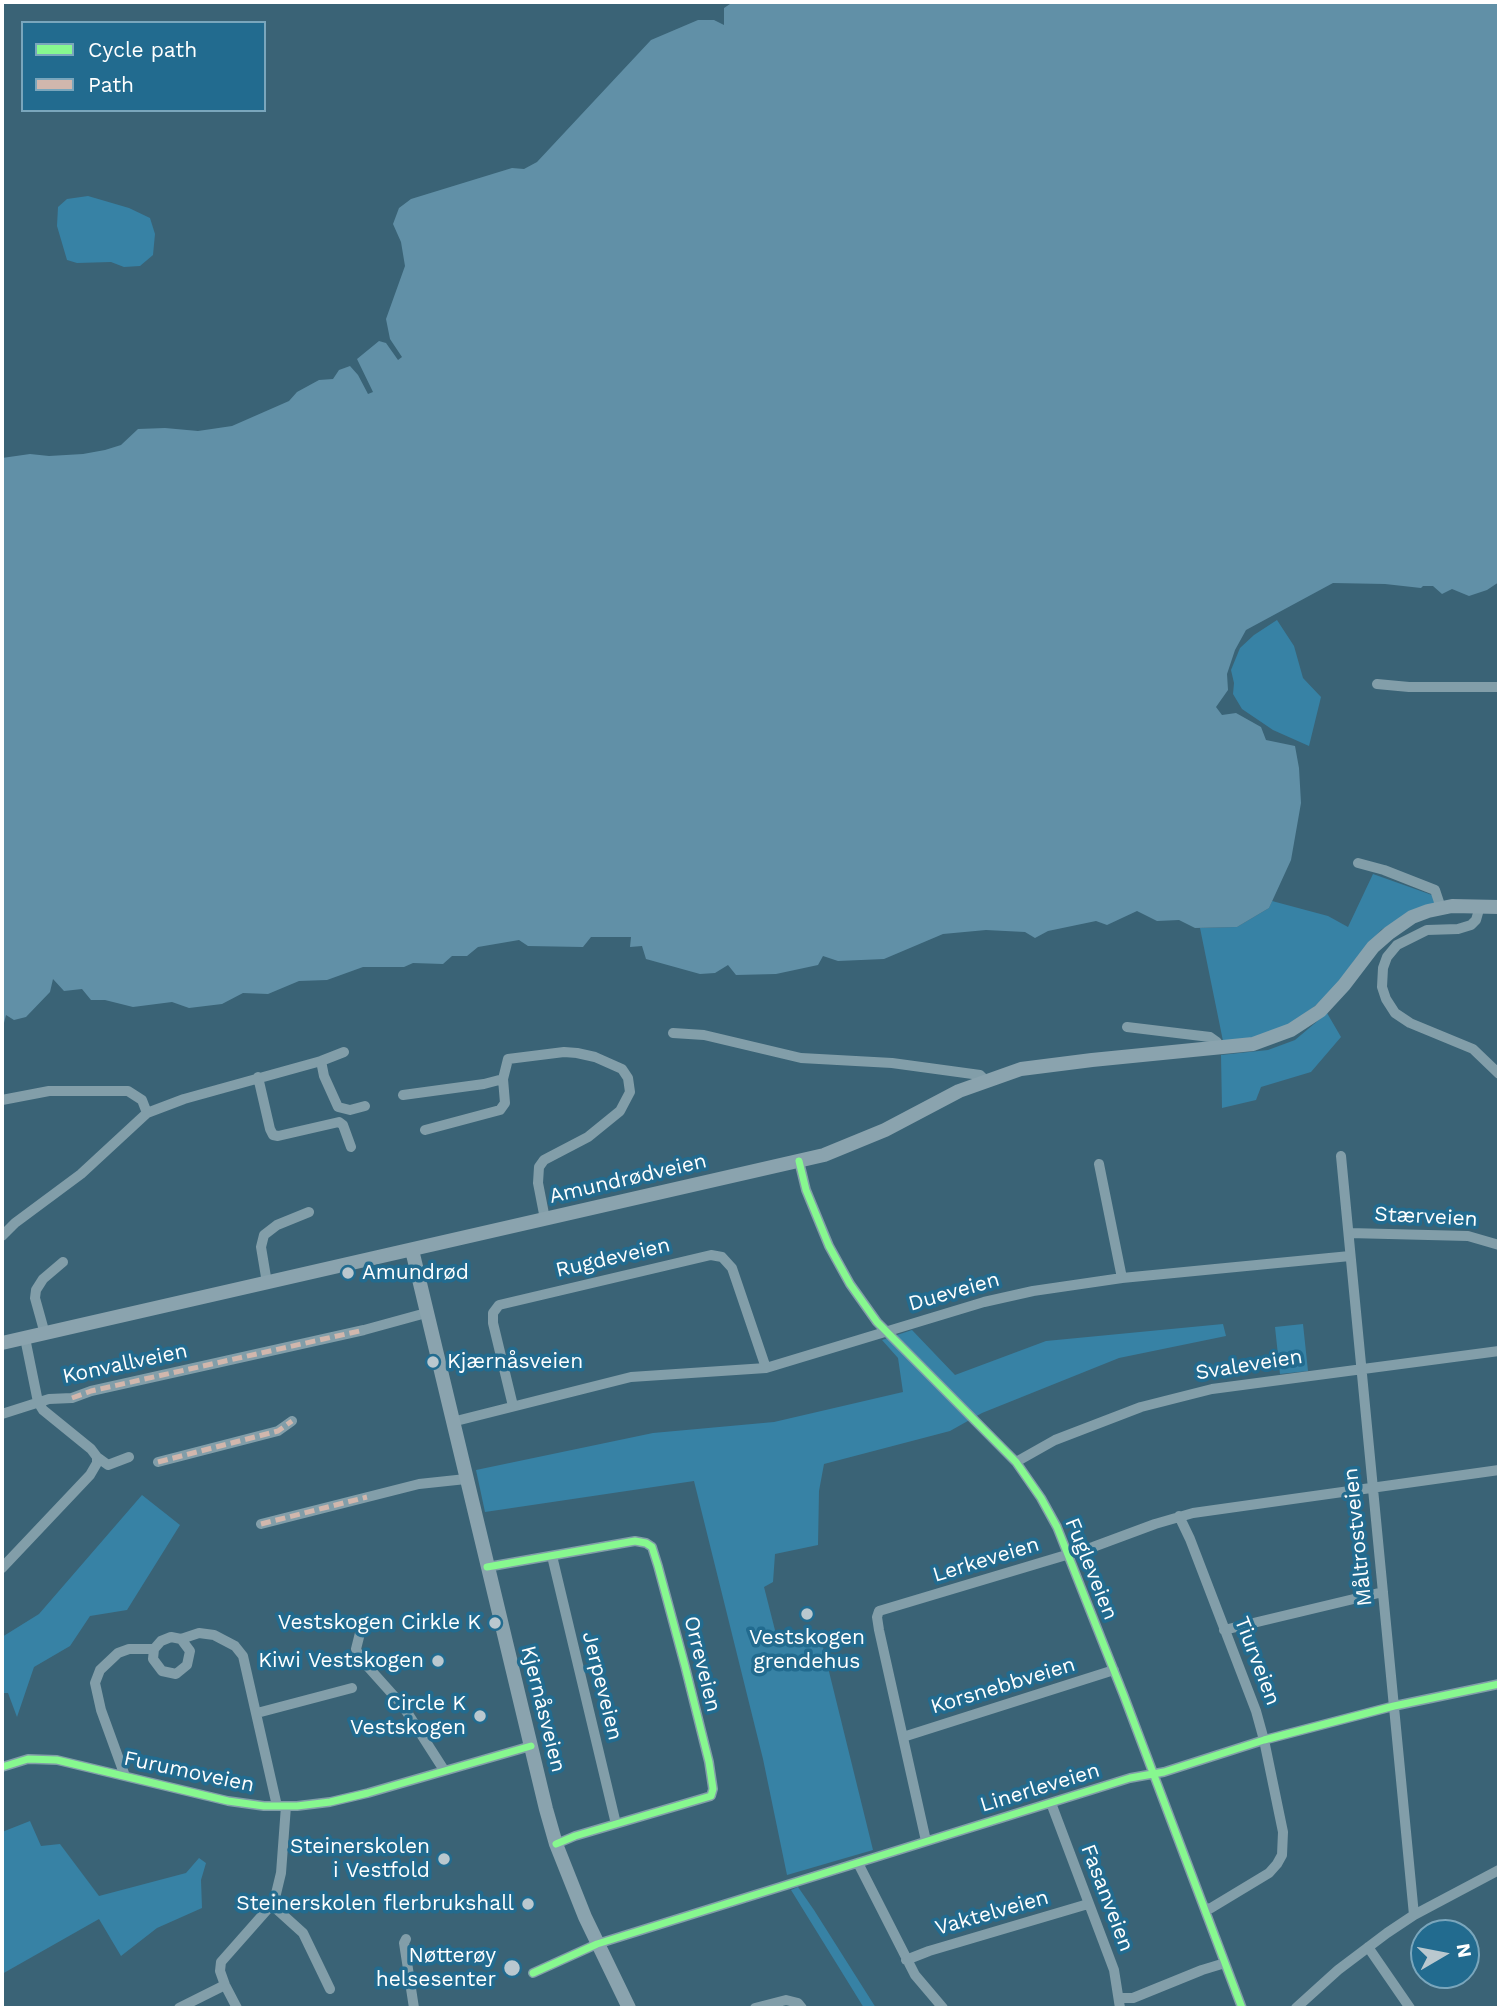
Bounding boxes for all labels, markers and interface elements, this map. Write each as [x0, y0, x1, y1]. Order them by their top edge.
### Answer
legend [21, 21, 266, 112]
text: Cycle path [88, 37, 197, 62]
text: Path [88, 72, 134, 97]
street label: Amundrødveien [547, 1149, 709, 1209]
street label: Stærveien [1374, 1202, 1478, 1232]
street label: Rugdeveien [553, 1233, 673, 1283]
place label: Amundrød [362, 1260, 469, 1286]
marker: Amundrød [340, 1265, 356, 1281]
street label: Dueveien [906, 1267, 1002, 1317]
street label: Konvallveien [60, 1338, 190, 1390]
street label: Svaleveien [1194, 1344, 1304, 1386]
place label: Kjærnåsveien [447, 1349, 583, 1375]
marker: Kjærnåsveien [425, 1354, 441, 1370]
street label: Måltrostveien [1338, 1467, 1378, 1607]
street label: Fugleveien [1059, 1514, 1123, 1624]
street label: Lerkeveien [930, 1532, 1042, 1588]
marker: Vestskogen grendehus [799, 1606, 815, 1622]
place label: Vestskogen Cirkle K [278, 1610, 481, 1636]
street label: Orreveien [678, 1613, 726, 1715]
street label: Tiurveien [1229, 1613, 1285, 1709]
marker: Vestskogen Cirkle K [487, 1615, 503, 1631]
place label: Vestskogen grendehus [749, 1625, 865, 1675]
street label: Jerpeveien [576, 1629, 628, 1743]
street label: Kjernåsveien [515, 1643, 571, 1775]
place label: Kiwi Vestskogen [258, 1648, 424, 1674]
street label: Korsnebbveien [928, 1652, 1078, 1720]
marker: Kiwi Vestskogen [430, 1653, 446, 1669]
place label: Circle K Vestskogen [350, 1691, 466, 1741]
marker: Circle K Vestskogen [472, 1708, 488, 1724]
street label: Furumoveien [121, 1746, 257, 1798]
street label: Linerleveien [977, 1758, 1103, 1818]
place label: Steinerskolen i Vestfold [290, 1834, 430, 1884]
street label: Fasanveien [1075, 1841, 1139, 1955]
marker: Steinerskolen i Vestfold [436, 1851, 452, 1867]
street label: Vaktelveien [932, 1885, 1052, 1941]
place label: Steinerskolen flerbrukshall [236, 1891, 514, 1917]
marker: Steinerskolen flerbrukshall [520, 1896, 536, 1912]
north arrow [1410, 1919, 1480, 1989]
text: N [1452, 1942, 1477, 1960]
place label: Nøtterøy helsesenter [376, 1943, 496, 1993]
marker: Nøtterøy helsesenter [502, 1958, 522, 1978]

